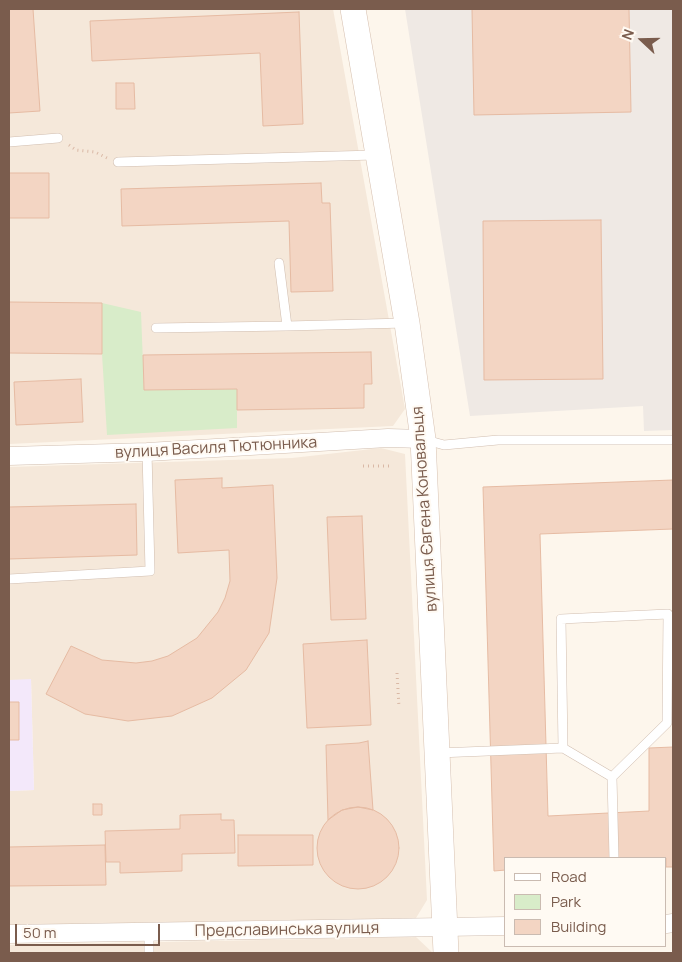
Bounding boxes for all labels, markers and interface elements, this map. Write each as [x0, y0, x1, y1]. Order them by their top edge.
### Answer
north arrow [617, 15, 667, 65]
text: N [617, 26, 638, 43]
street label: вулиця Євгена Коновальця [408, 405, 442, 613]
street label: вулиця Василя Тютюнника [114, 433, 318, 463]
legend [504, 857, 667, 947]
text: Road [551, 866, 587, 887]
text: Park [551, 891, 581, 912]
scale bar [18, 914, 162, 946]
text: Building [551, 916, 606, 937]
street label: Предславинська вулиця [195, 919, 379, 941]
text: 50 m [23, 922, 57, 943]

